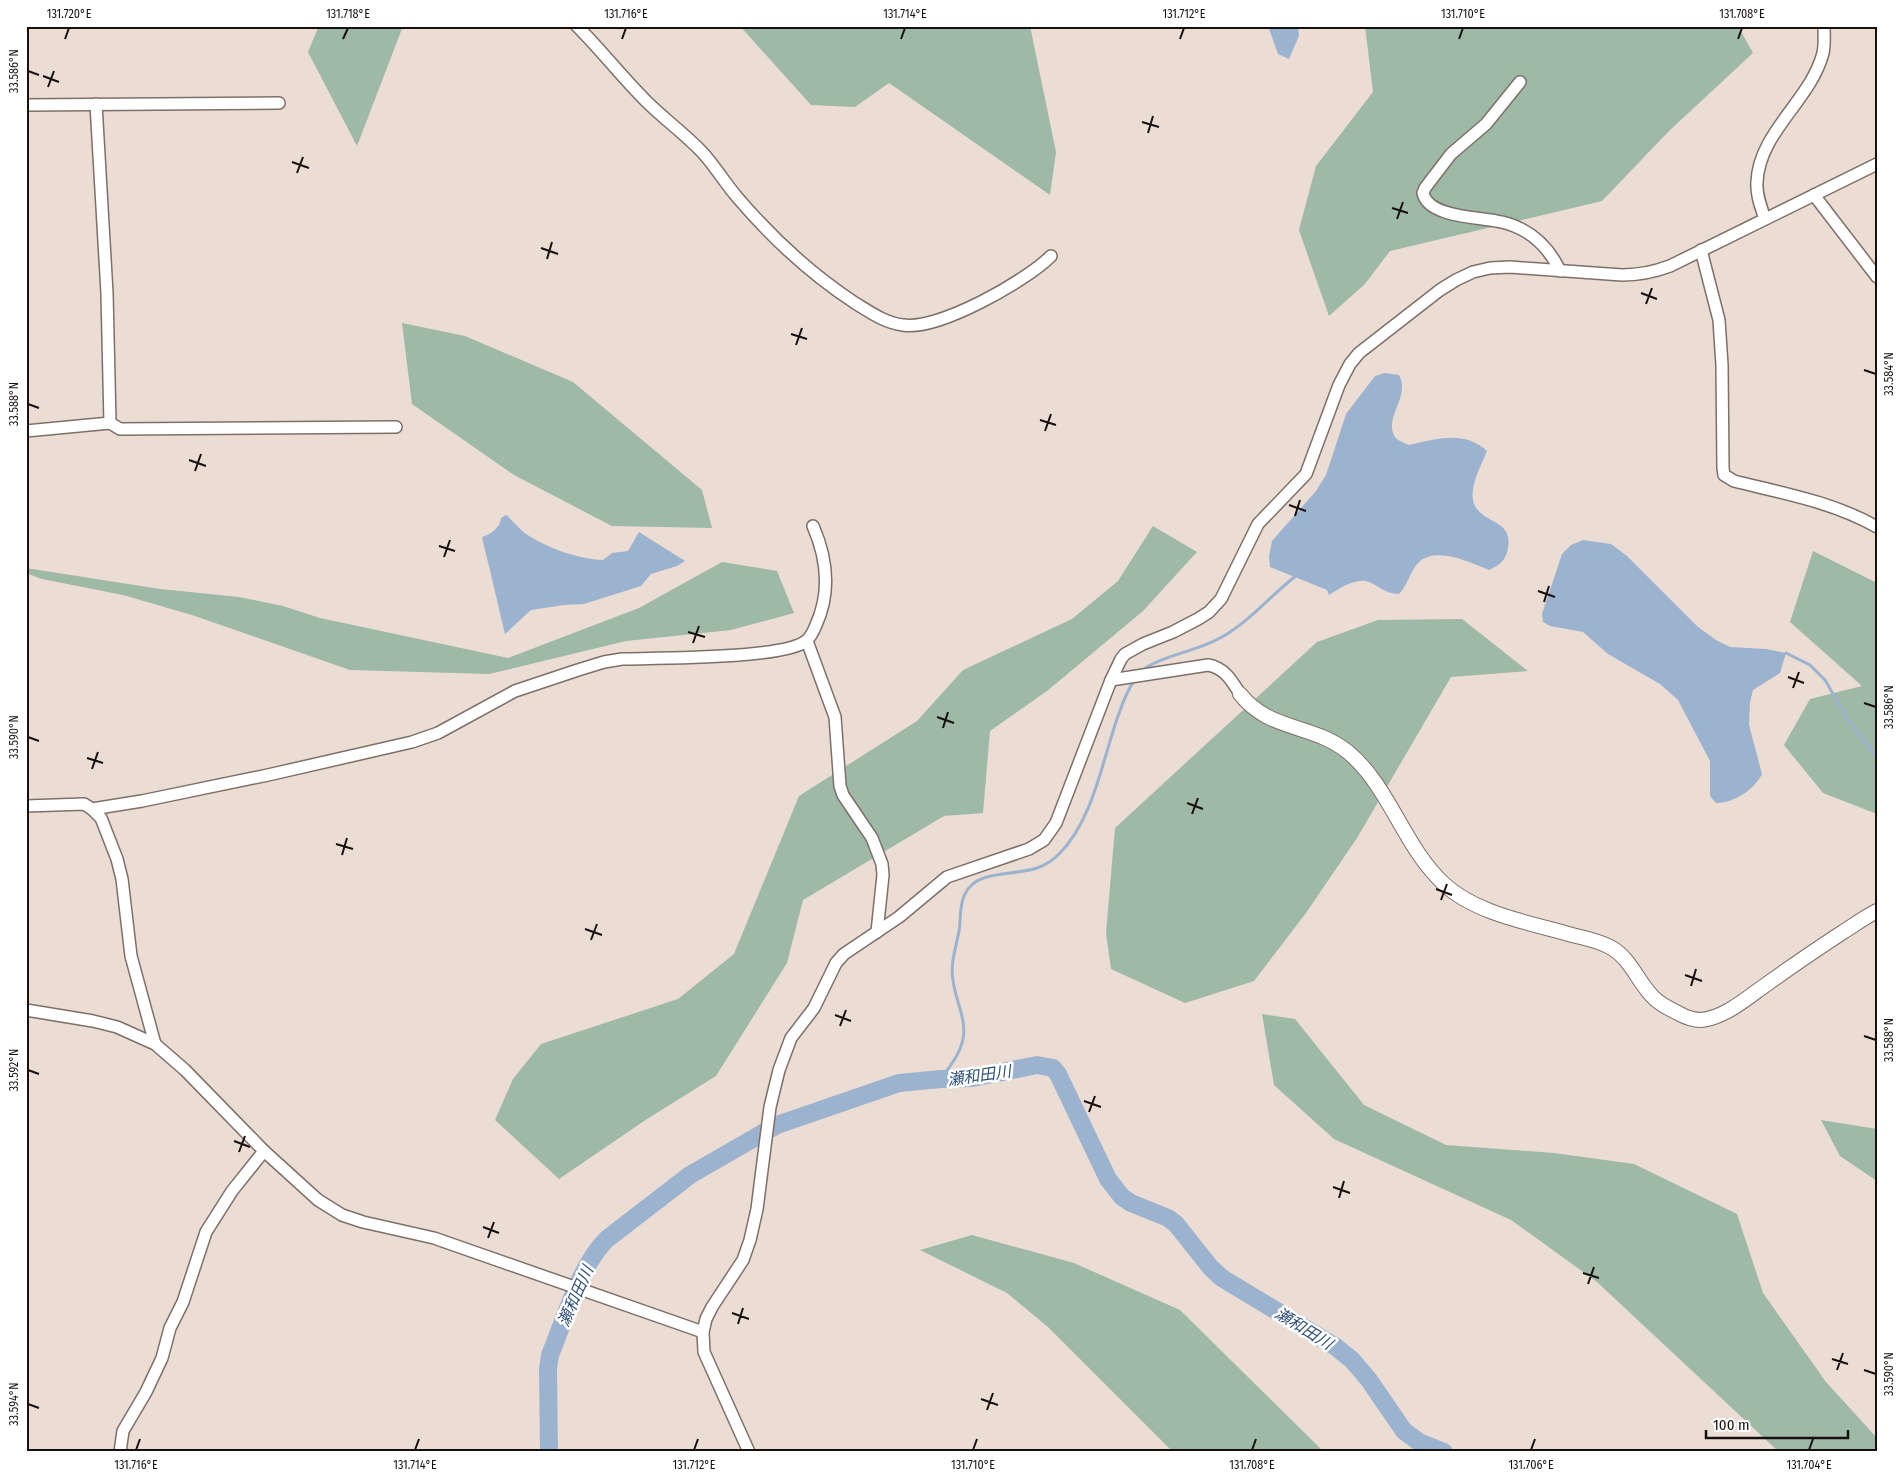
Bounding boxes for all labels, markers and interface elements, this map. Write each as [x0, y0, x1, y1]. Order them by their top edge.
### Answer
text: 131.720°E [47, 7, 92, 21]
text: 131.718°E [326, 7, 370, 21]
text: 131.716°E [604, 7, 648, 21]
text: 131.714°E [883, 7, 927, 21]
text: 131.712°E [1163, 7, 1206, 21]
text: 131.710°E [1441, 7, 1485, 21]
text: 131.708°E [1719, 7, 1765, 21]
text: 33.586°N [7, 49, 21, 93]
text: 33.584°N [1882, 352, 1896, 396]
text: 33.588°N [7, 382, 21, 426]
text: 33.586°N [1882, 685, 1896, 729]
text: 33.590°N [7, 715, 21, 759]
text: 33.588°N [1882, 1018, 1896, 1062]
text: 33.592°N [7, 1049, 21, 1091]
water label: 瀬和田川 [946, 1061, 1014, 1089]
water label: 瀬和田川 [554, 1261, 598, 1329]
water label: 瀬和田川 [1272, 1303, 1338, 1354]
text: 33.590°N [1882, 1352, 1896, 1396]
text: 33.594°N [7, 1382, 21, 1426]
scale bar [1706, 1408, 1848, 1440]
text: 100 m [1713, 1416, 1750, 1434]
text: 131.716°E [114, 1458, 158, 1472]
text: 131.714°E [393, 1458, 437, 1472]
text: 131.712°E [673, 1458, 716, 1472]
text: 131.710°E [951, 1458, 995, 1472]
text: 131.708°E [1229, 1458, 1275, 1472]
text: 131.706°E [1508, 1458, 1554, 1472]
text: 131.704°E [1786, 1458, 1832, 1472]

